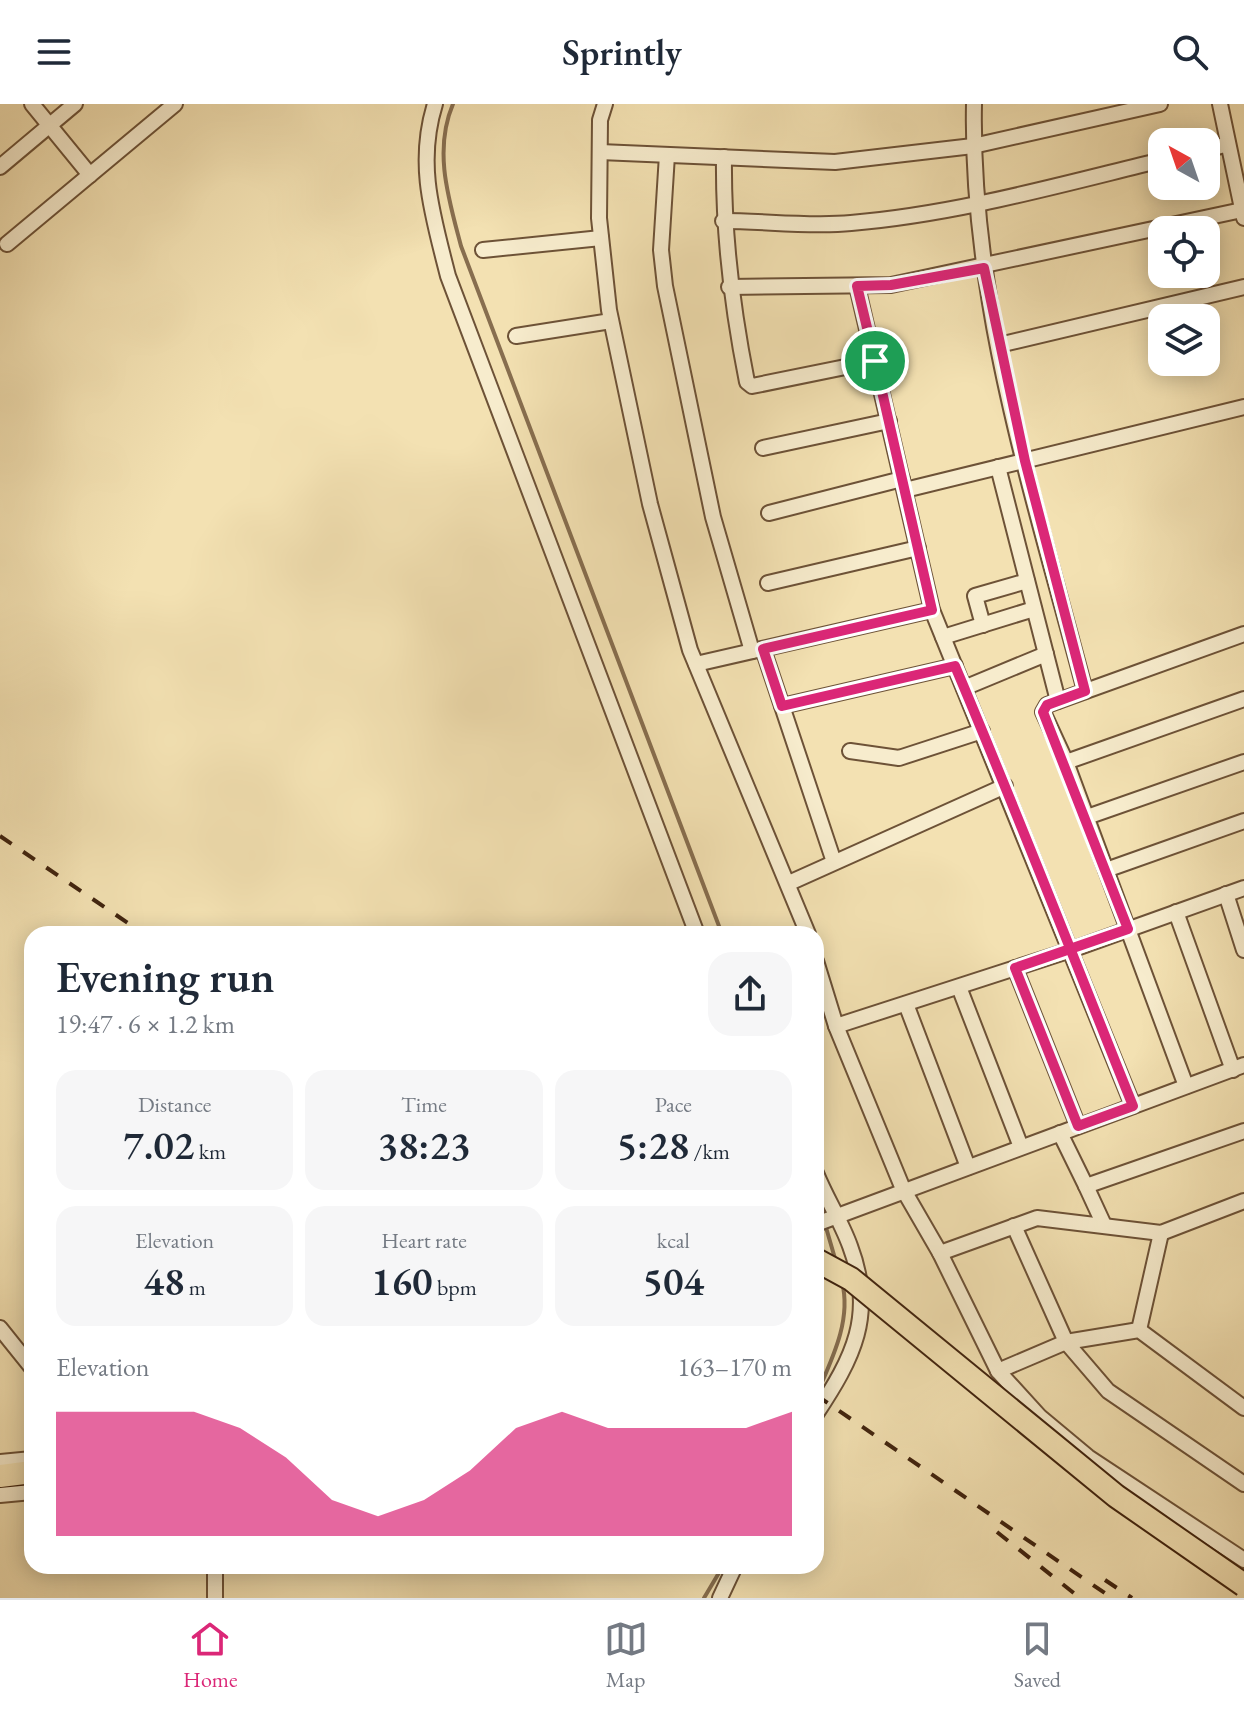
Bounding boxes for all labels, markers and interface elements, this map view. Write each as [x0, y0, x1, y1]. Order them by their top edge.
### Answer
text: Sprintly [562, 29, 682, 76]
icon: menu [32, 30, 76, 74]
icon: search [1168, 30, 1212, 74]
north arrow [1148, 128, 1220, 200]
map controls [1148, 128, 1220, 376]
button: locate [1148, 216, 1220, 288]
button: layers [1148, 304, 1220, 376]
pin [841, 327, 909, 395]
icon: arrive [853, 339, 897, 383]
text: Evening run [56, 948, 275, 1005]
button: share [708, 952, 792, 1036]
text: 19:47 · 6 × 1.2 km [56, 1007, 235, 1041]
text: Distance [138, 1090, 211, 1119]
text: Time [401, 1090, 447, 1119]
text: Pace [655, 1090, 692, 1119]
text: 7.02 [123, 1119, 194, 1171]
text: 38:23 [378, 1119, 470, 1171]
text: 5:28 [617, 1119, 689, 1171]
text: km [194, 1137, 226, 1166]
text: /km [689, 1137, 730, 1166]
text: Elevation [135, 1226, 214, 1255]
text: Heart rate [381, 1226, 467, 1255]
text: kcal [657, 1226, 690, 1255]
text: 48 [143, 1255, 184, 1307]
text: 160 [371, 1255, 433, 1307]
text: 504 [643, 1255, 704, 1307]
text: m [184, 1273, 206, 1302]
text: bpm [433, 1273, 477, 1302]
text: Elevation [56, 1350, 150, 1384]
text: 163–170 m [677, 1350, 792, 1384]
tab: Home [183, 1617, 237, 1694]
tab: Map [604, 1617, 648, 1694]
tab: Saved [1014, 1617, 1061, 1694]

